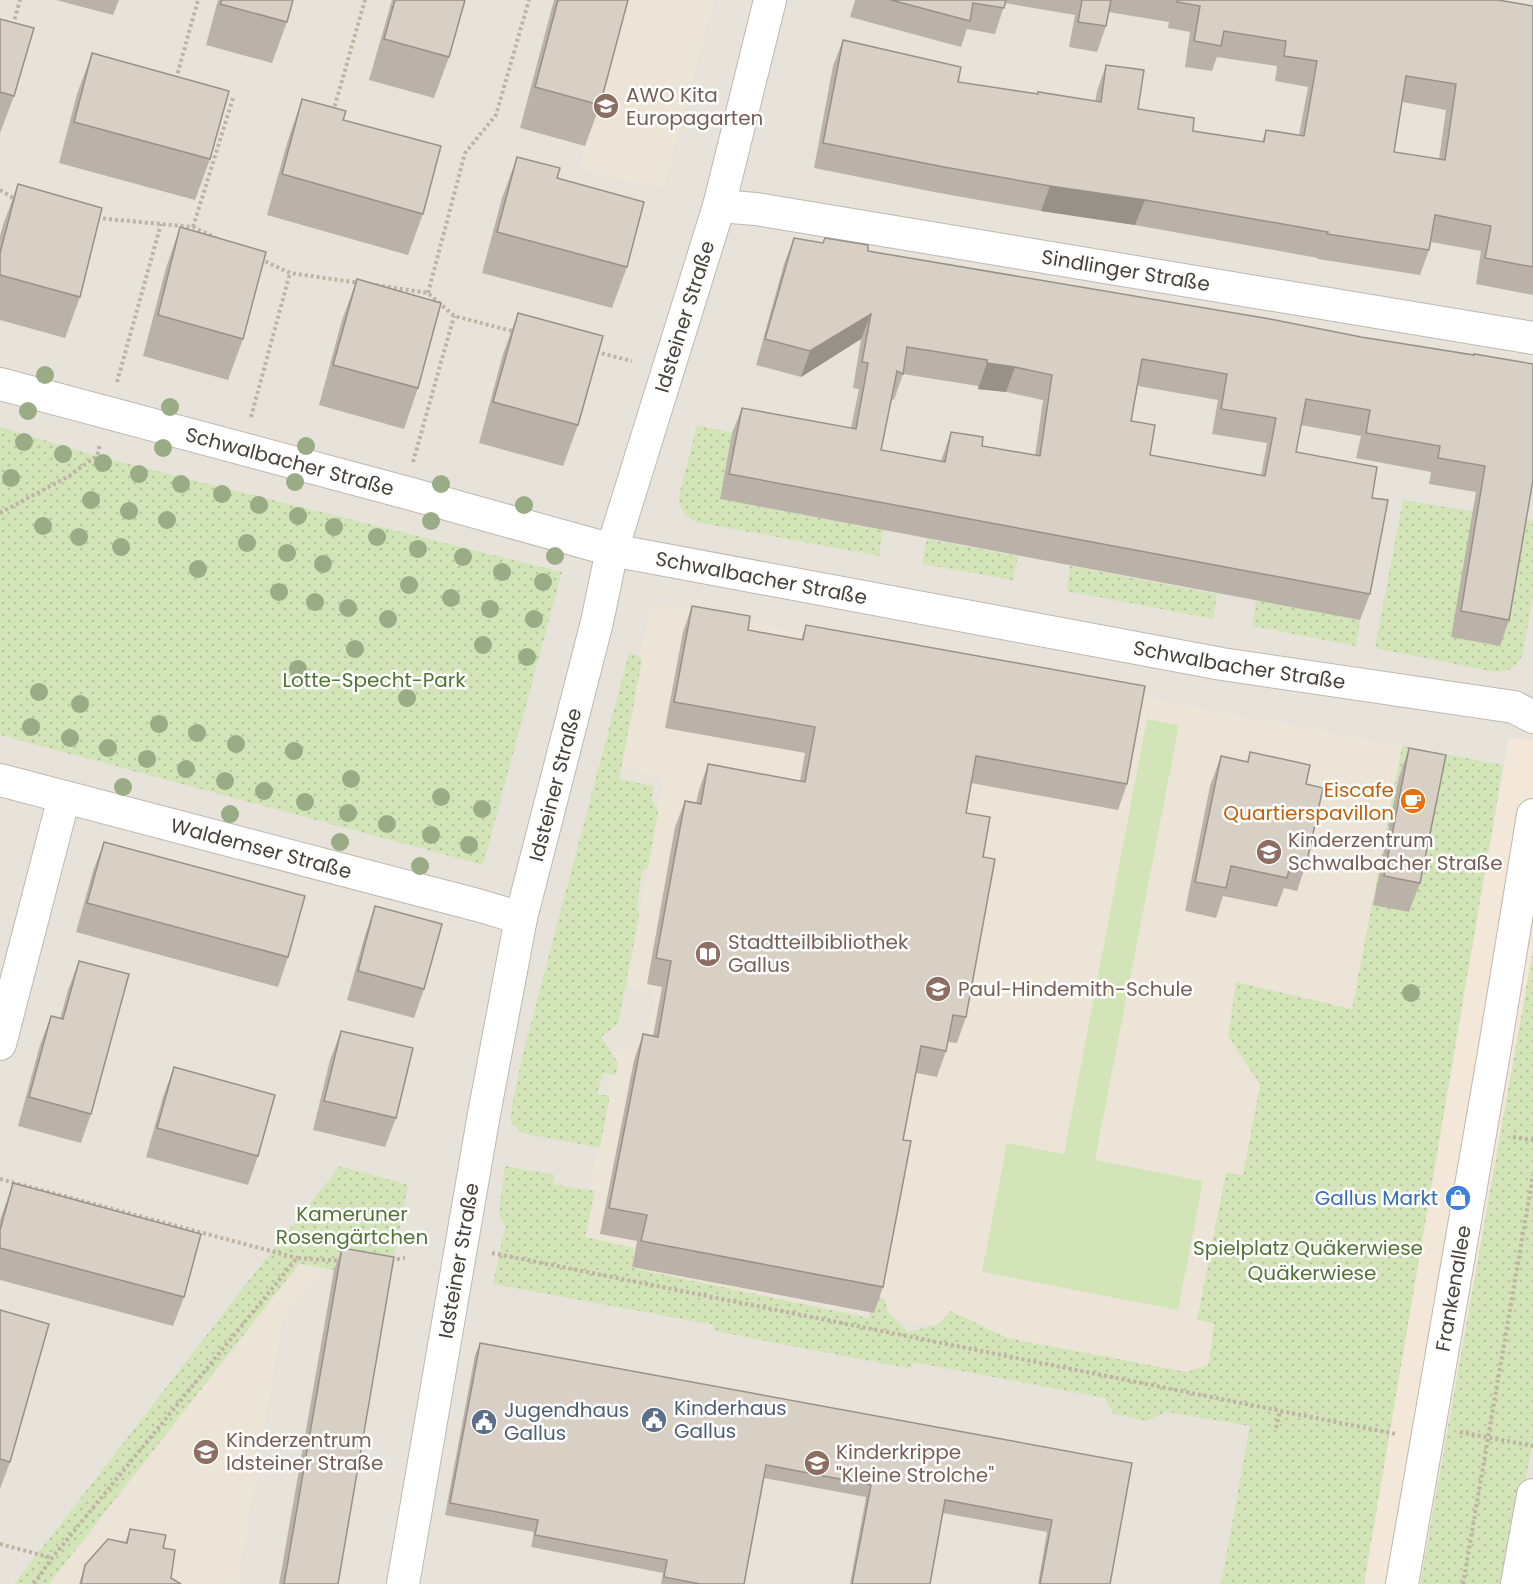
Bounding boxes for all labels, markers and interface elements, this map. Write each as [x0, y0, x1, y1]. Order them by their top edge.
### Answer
place label: AWO Kita Europagarten [626, 81, 763, 132]
school or university icon: AWO Kita Europagarten [591, 91, 621, 121]
street label: Idsteiner Straße [648, 237, 721, 396]
street label: Sindlinger Straße [1039, 243, 1212, 298]
street label: Schwalbacher Straße [182, 420, 397, 503]
street label: Schwalbacher Straße [653, 544, 869, 611]
street label: Schwalbacher Straße [1131, 634, 1347, 696]
park label: Lotte-Specht-Park [282, 666, 466, 694]
street label: Idsteiner Straße [522, 705, 588, 865]
place label: Eiscafe Quartierspavillon [1223, 776, 1394, 827]
cafe icon: Eiscafe Quartierspavillon [1398, 786, 1428, 816]
street label: Waldemser Straße [168, 811, 355, 886]
place label: Kinderzentrum Schwalbacher Straße [1288, 826, 1503, 877]
school or university icon: Kinderzentrum Schwalbacher Straße [1254, 837, 1284, 867]
place label: Stadtteilbibliothek Gallus [728, 928, 909, 979]
library icon: Stadtteilbibliothek Gallus [693, 939, 723, 969]
school or university icon: Paul-Hindemith-Schule [923, 974, 953, 1004]
place label: Paul-Hindemith-Schule [958, 975, 1193, 1003]
street label: Idsteiner Straße [432, 1181, 486, 1341]
shop icon: Gallus Markt [1443, 1183, 1473, 1213]
place label: Gallus Markt [1315, 1184, 1438, 1212]
park label: Kameruner Rosengärtchen [276, 1200, 428, 1251]
street label: Frankenallee [1429, 1223, 1478, 1354]
park label: Spielplatz Quäkerwiese [1193, 1234, 1423, 1262]
park label: Quäkerwiese [1248, 1259, 1376, 1287]
place label: Kinderhaus Gallus [674, 1394, 787, 1445]
place label: Jugendhaus Gallus [504, 1396, 629, 1447]
public building icon: Kinderhaus Gallus [639, 1405, 669, 1435]
public building icon: Jugendhaus Gallus [469, 1407, 499, 1437]
place label: Kinderzentrum Idsteiner Straße [226, 1426, 384, 1477]
school or university icon: Kinderzentrum Idsteiner Straße [191, 1437, 221, 1467]
place label: Kinderkrippe "Kleine Strolche" [836, 1438, 994, 1489]
school or university icon: Kinderkrippe "Kleine Strolche" [802, 1448, 832, 1478]

